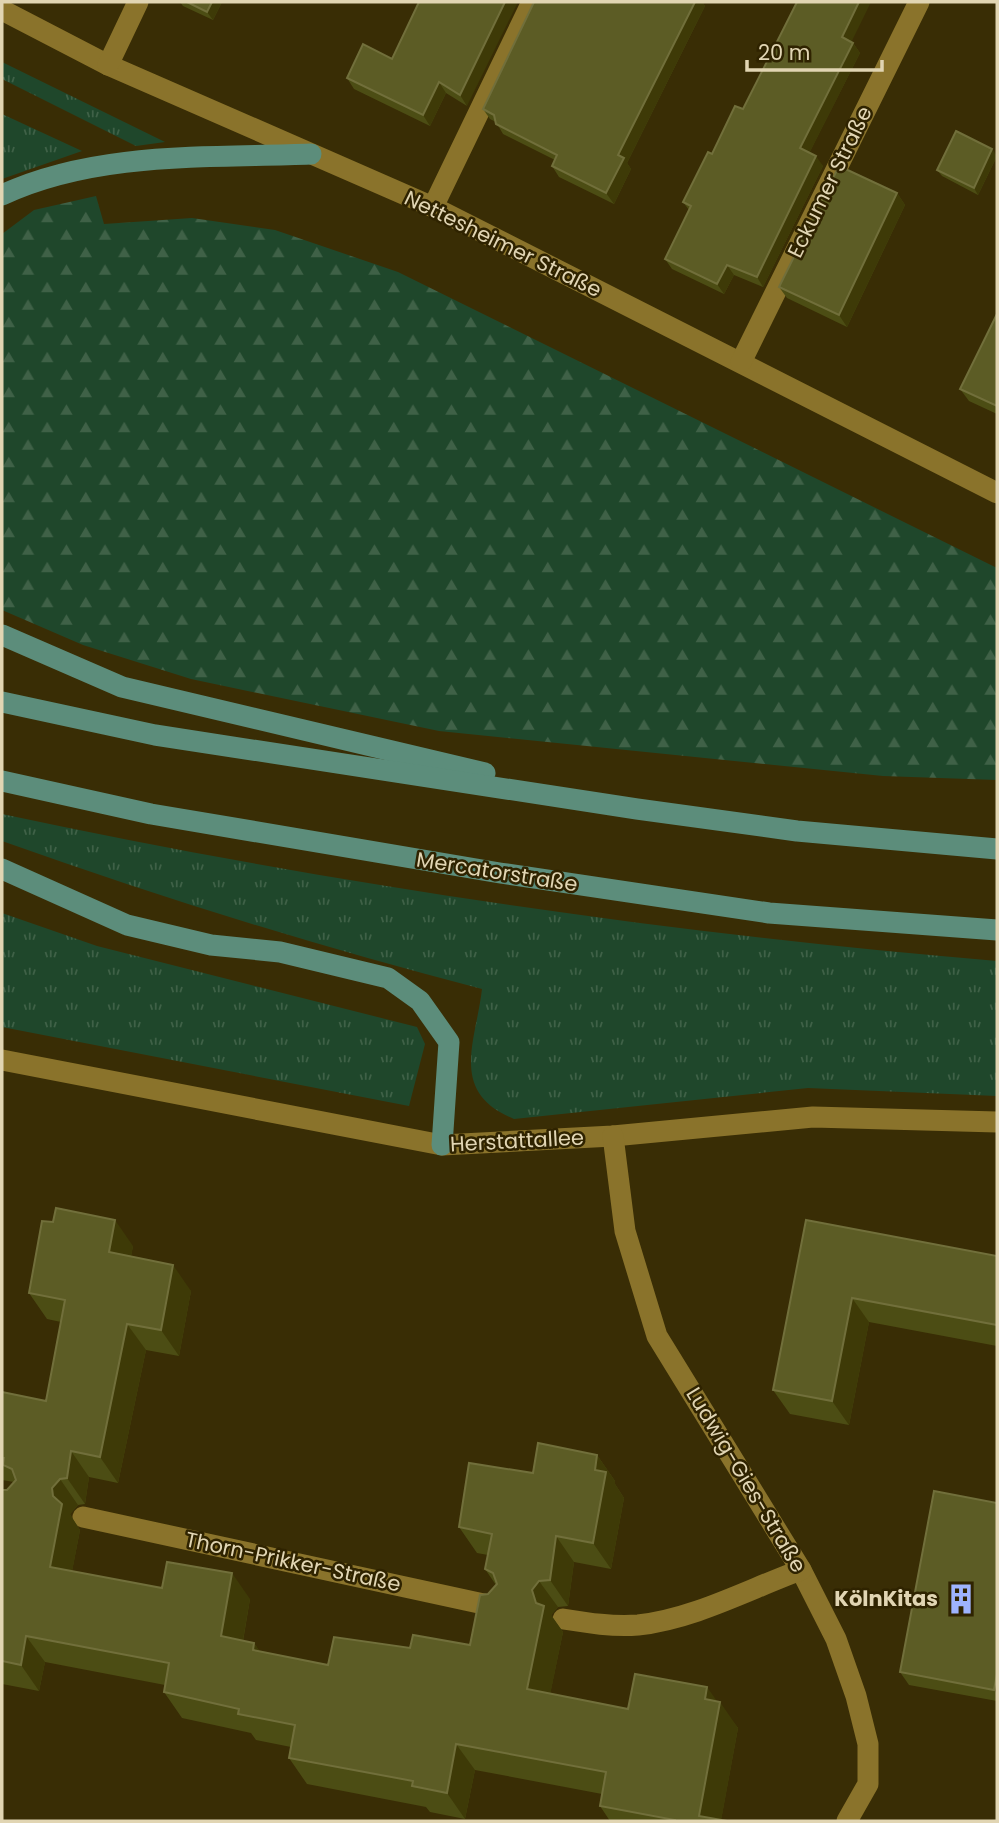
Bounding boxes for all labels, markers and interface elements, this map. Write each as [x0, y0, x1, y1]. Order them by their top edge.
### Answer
scale bar [747, 28, 882, 72]
text: 20 m [758, 38, 811, 67]
street label: Eckumer Straße [780, 101, 879, 262]
street label: Nettesheimer Straße [400, 183, 607, 304]
street label: Mercatorstraße [414, 844, 580, 899]
street label: Herstattallee [449, 1123, 585, 1158]
street label: Ludwig-Gies-Straße [680, 1382, 813, 1578]
street label: Thorn-Prikker-Straße [183, 1524, 404, 1599]
building icon: KölnKitas [944, 1582, 978, 1616]
place label: KölnKitas [834, 1584, 938, 1613]

